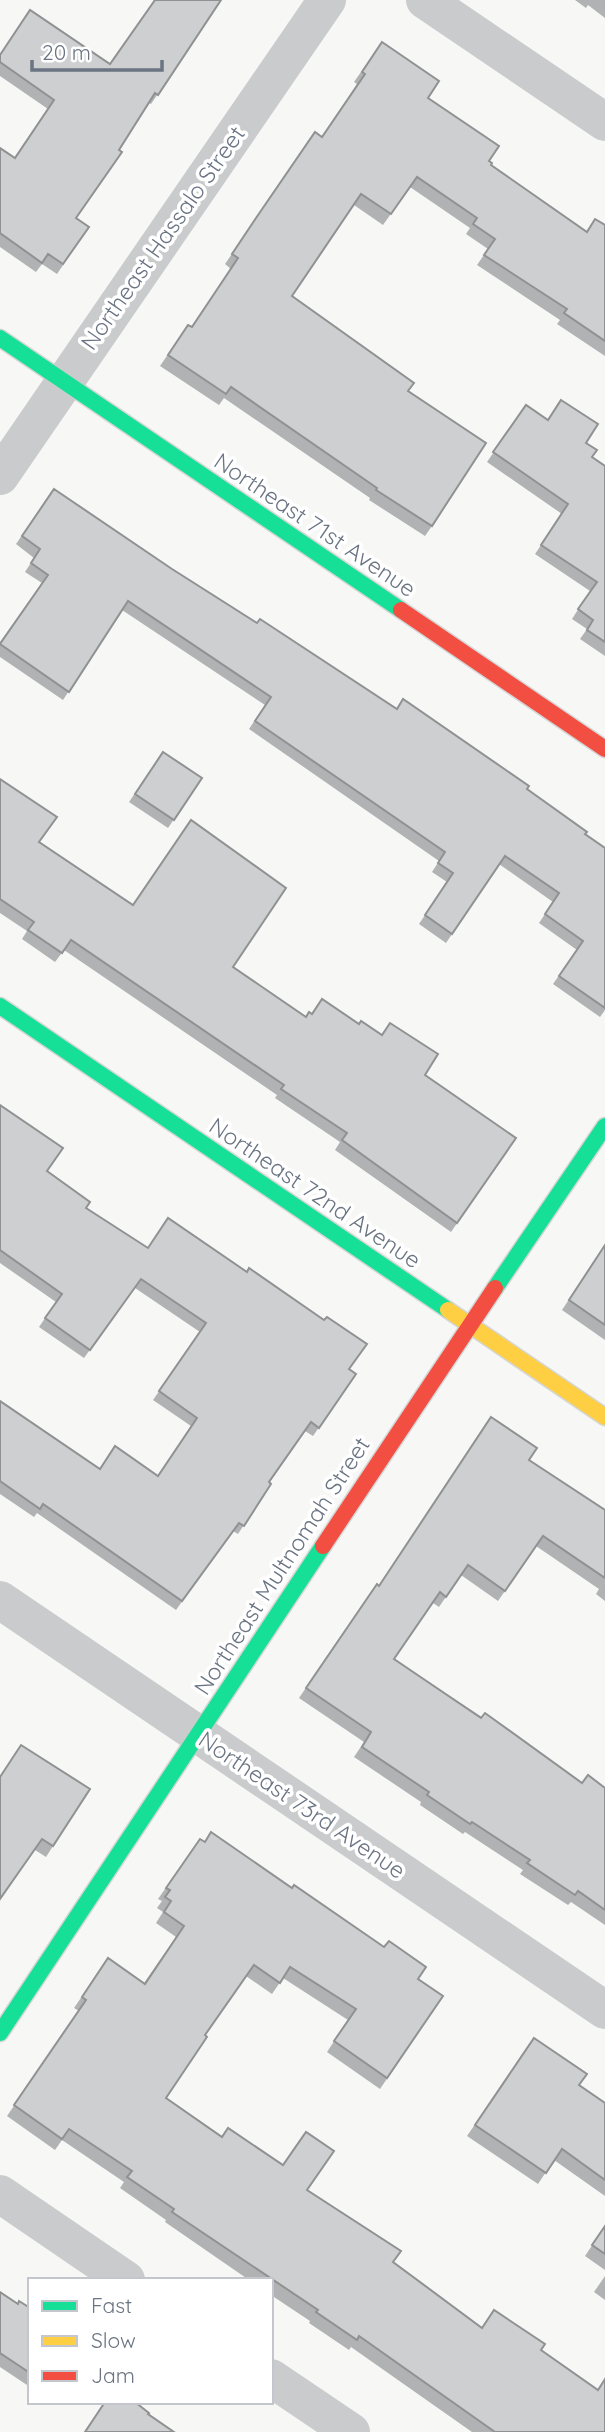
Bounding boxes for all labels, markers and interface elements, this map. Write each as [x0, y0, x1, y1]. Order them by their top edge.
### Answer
scale bar [32, 28, 161, 72]
text: 20 m [42, 39, 91, 65]
street label: Northeast Hassalo Street [74, 120, 251, 355]
street label: Northeast 71st Avenue [209, 446, 422, 603]
street label: Northeast 72nd Avenue [204, 1111, 427, 1274]
street label: Northeast Multnomah Street [187, 1431, 376, 1700]
street label: Northeast 73rd Avenue [193, 1725, 411, 1885]
legend [28, 2278, 273, 2404]
text: Fast [91, 2292, 132, 2318]
text: Slow [91, 2327, 136, 2353]
text: Jam [91, 2362, 135, 2388]

